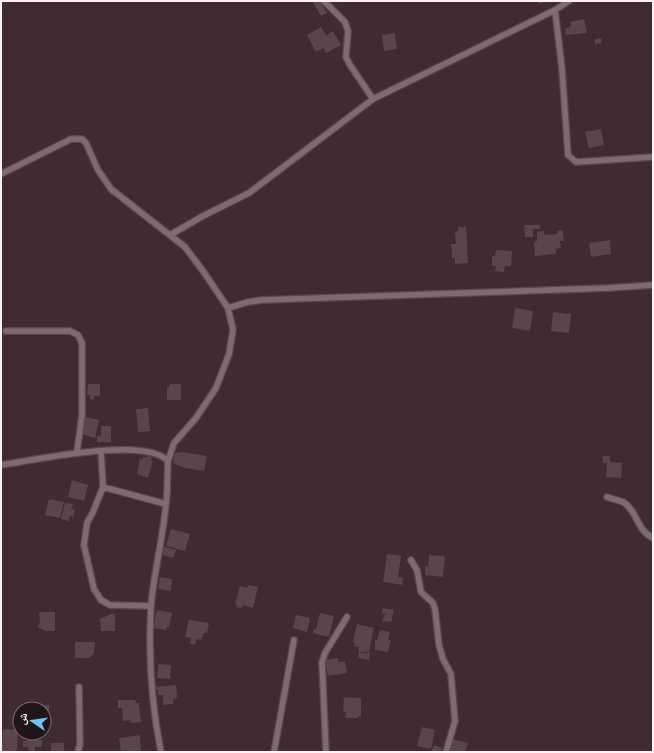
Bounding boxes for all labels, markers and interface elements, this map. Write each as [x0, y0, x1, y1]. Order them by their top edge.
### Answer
north arrow [12, 701, 52, 741]
text: ش [15, 711, 31, 726]

